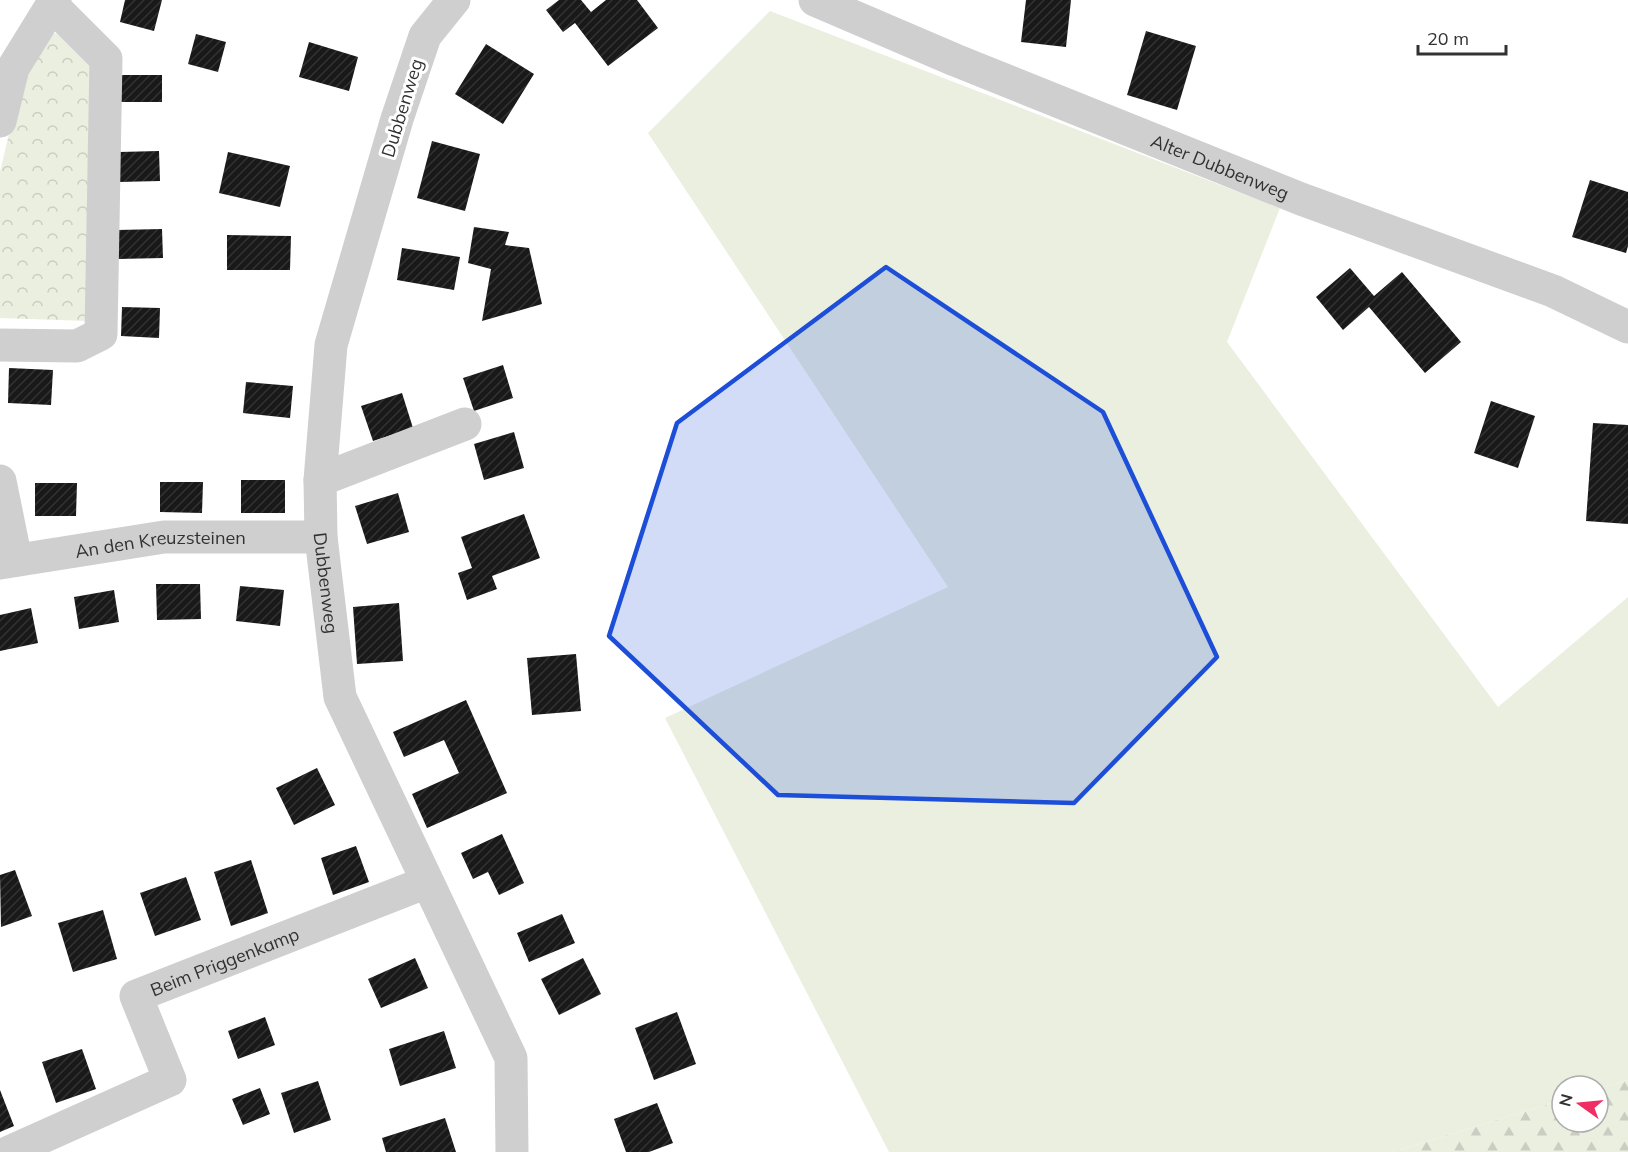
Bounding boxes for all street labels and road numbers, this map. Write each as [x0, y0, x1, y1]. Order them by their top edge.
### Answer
street label: Dubbenweg [376, 56, 428, 160]
street label: Alter Dubbenweg [1148, 128, 1292, 205]
street label: An den Kreuzsteinen [73, 525, 246, 562]
street label: Dubbenweg [309, 531, 344, 635]
street label: Beim Priggenkamp [147, 922, 302, 1001]

